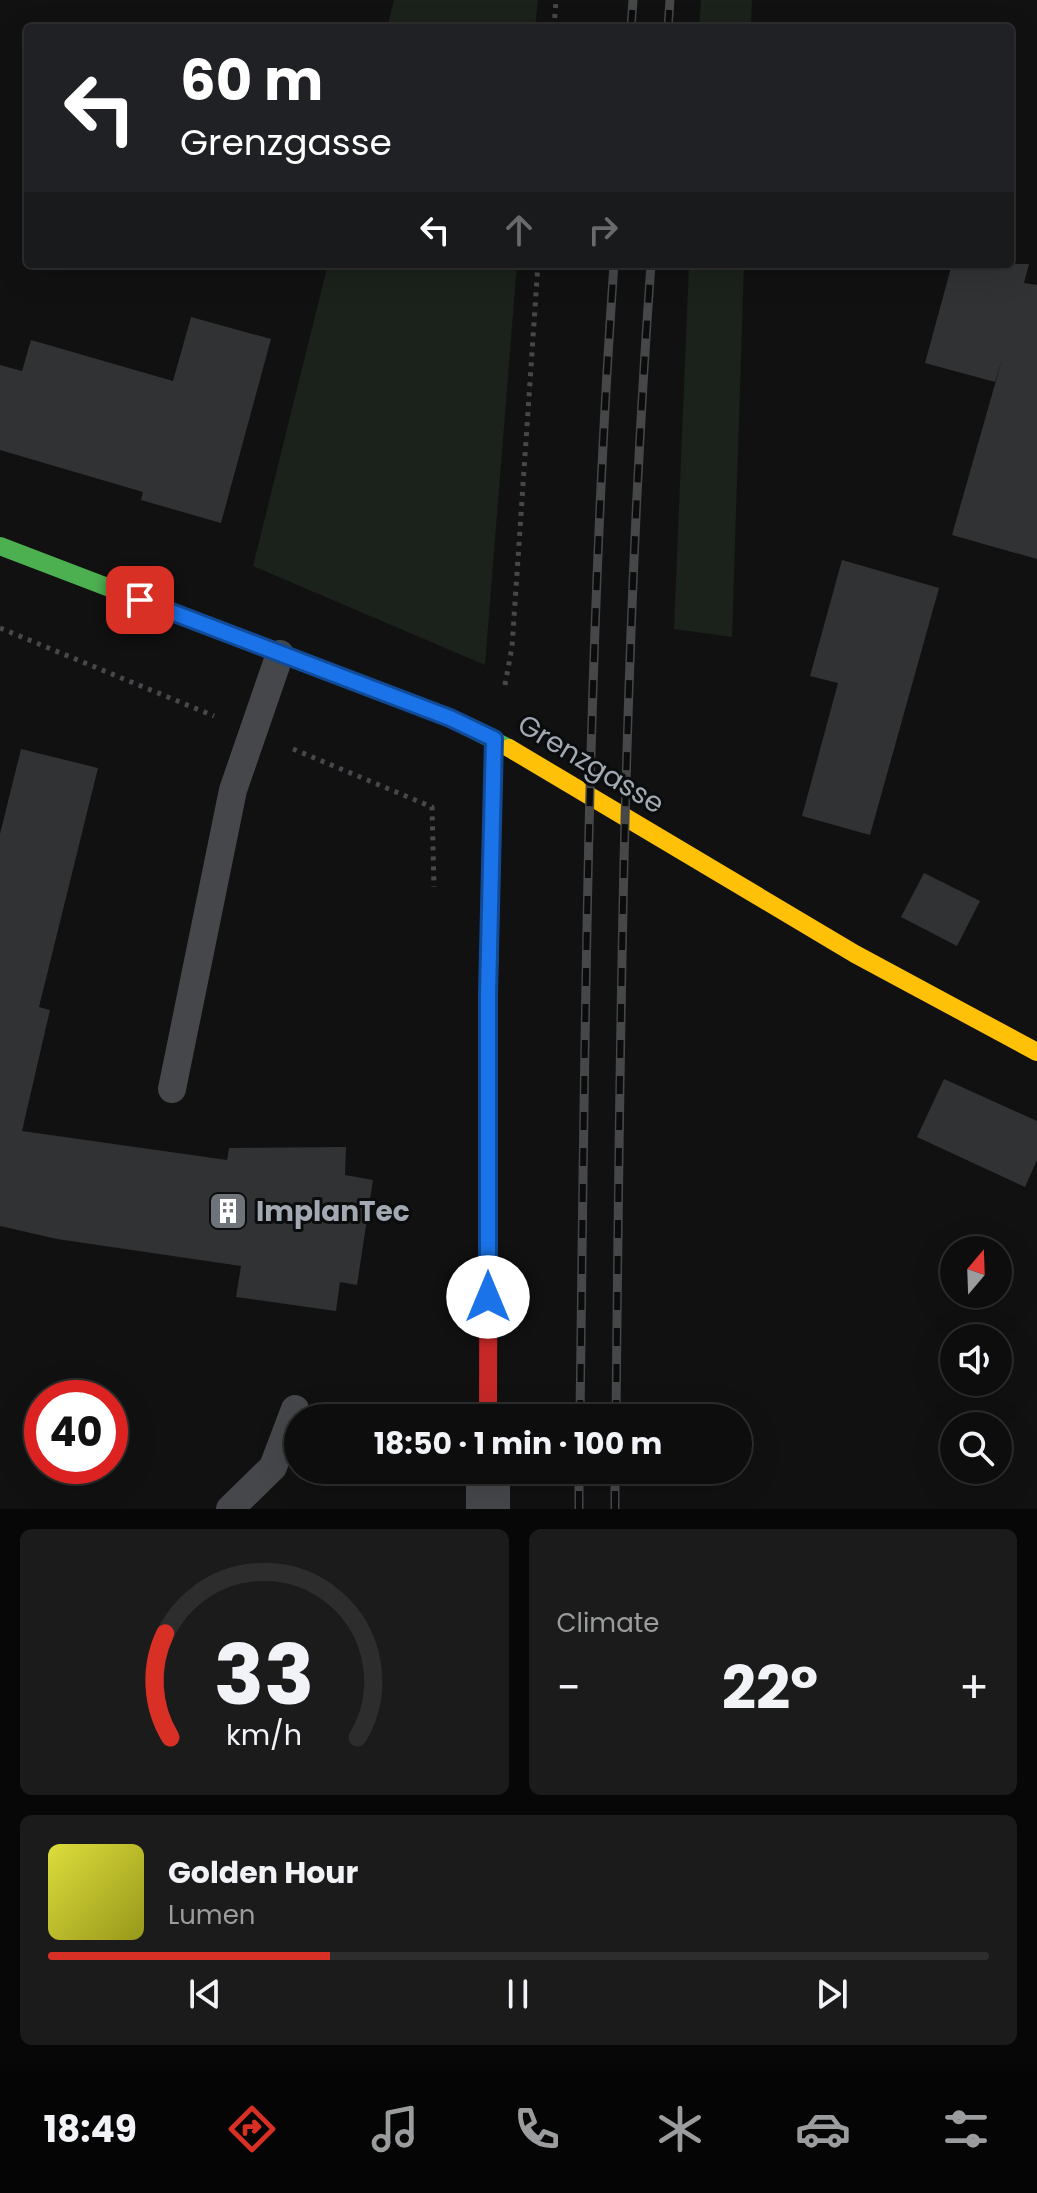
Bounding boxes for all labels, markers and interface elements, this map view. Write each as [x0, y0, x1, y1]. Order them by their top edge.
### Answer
text: 60 m [180, 41, 323, 120]
icon: left [48, 56, 152, 160]
text: Grenzgasse [180, 117, 392, 168]
icon: left [413, 208, 457, 252]
icon: ahead [497, 208, 541, 252]
icon: right [581, 208, 625, 252]
pin [106, 566, 174, 634]
icon: arrive [118, 578, 162, 622]
street label: Grenzgasse [510, 705, 672, 823]
building icon: ImplanTec [207, 1190, 249, 1232]
place label: ImplanTec [256, 1192, 410, 1231]
north arrow [940, 1236, 1012, 1308]
map controls [940, 1236, 1012, 1484]
position arrow [446, 1255, 530, 1339]
button: sound [940, 1324, 1012, 1396]
speed limit sign: 40 [24, 1380, 128, 1484]
button: search [940, 1412, 1012, 1484]
text: 18:50 · 1 min · 100 m [374, 1422, 662, 1465]
text: Climate [557, 1605, 659, 1641]
text: 33 [214, 1617, 315, 1733]
text: 22° [722, 1646, 818, 1730]
text: − [557, 1657, 581, 1718]
text: + [959, 1657, 989, 1718]
text: km/h [226, 1715, 302, 1755]
text: Golden Hour [168, 1851, 358, 1894]
text: Lumen [168, 1897, 255, 1933]
icon: previous [183, 1972, 227, 2016]
icon: pause [496, 1972, 540, 2016]
icon: next [810, 1972, 854, 2016]
icon: directions [224, 2101, 280, 2157]
icon: music [367, 2101, 423, 2157]
icon: phone [509, 2101, 565, 2157]
icon: climate [652, 2101, 708, 2157]
icon: car [795, 2101, 851, 2157]
icon: filters [938, 2101, 994, 2157]
text: 18:49 [43, 2104, 137, 2155]

